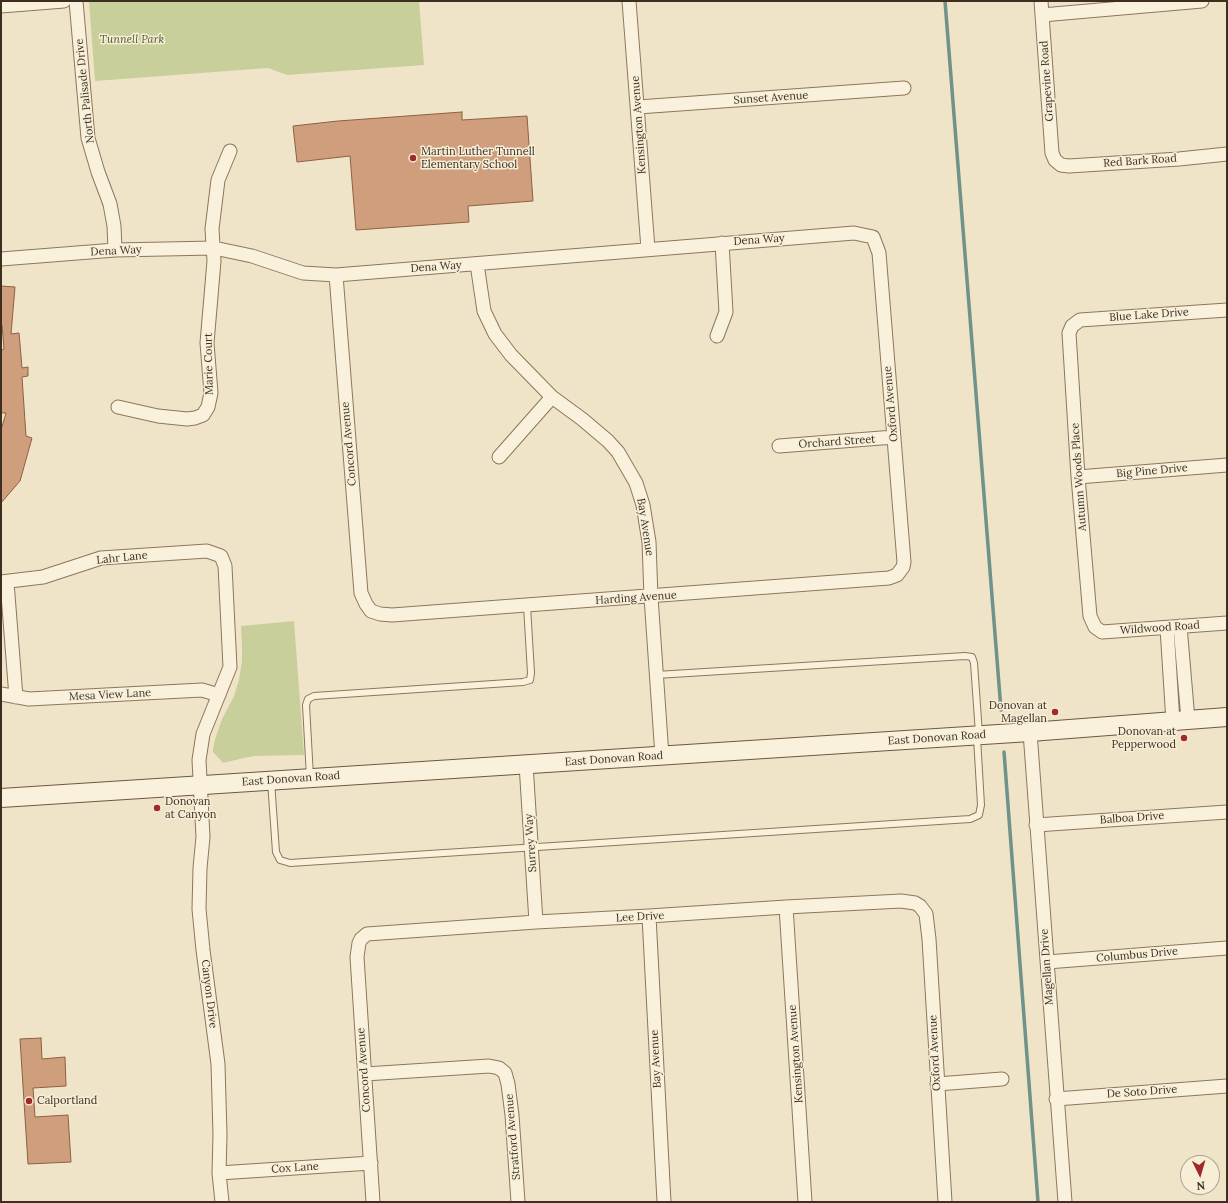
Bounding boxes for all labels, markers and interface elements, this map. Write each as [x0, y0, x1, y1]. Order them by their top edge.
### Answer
park label: Tunnell Park [100, 33, 164, 47]
street label: North Palisade Drive [73, 38, 97, 144]
street label: Grapevine Road [1038, 40, 1056, 122]
street label: Kensington Avenue [629, 75, 649, 175]
street label: Sunset Avenue [733, 89, 809, 107]
place label: Martin Luther Tunnell Elementary School [421, 145, 535, 171]
street label: Red Bark Road [1103, 152, 1177, 170]
marker: Martin Luther Tunnell Elementary School [408, 153, 418, 163]
street label: Dena Way [733, 232, 785, 248]
street label: Dena Way [90, 243, 142, 259]
street label: Dena Way [410, 259, 462, 275]
street label: Blue Lake Drive [1109, 306, 1189, 324]
street label: Marie Court [202, 333, 216, 395]
street label: Oxford Avenue [881, 366, 901, 442]
street label: Concord Avenue [339, 401, 359, 487]
street label: Autumn Woods Place [1069, 422, 1089, 532]
street label: Orchard Street [798, 433, 876, 451]
street label: Big Pine Drive [1116, 461, 1188, 481]
street label: Bay Avenue [634, 497, 656, 557]
street label: Lahr Lane [96, 549, 148, 567]
street label: Harding Avenue [595, 589, 677, 607]
street label: Wildwood Road [1120, 619, 1200, 637]
street label: Mesa View Lane [69, 686, 151, 704]
place label: Donovan at Magellan [989, 699, 1047, 725]
marker: Donovan at Magellan [1050, 707, 1060, 717]
place label: Donovan at Pepperwood [1111, 725, 1176, 751]
street label: East Donovan Road [887, 728, 987, 748]
marker: Donovan at Pepperwood [1179, 733, 1189, 743]
street label: East Donovan Road [564, 749, 664, 769]
street label: East Donovan Road [241, 769, 341, 789]
place label: Donovan at Canyon [165, 795, 217, 821]
marker: Donovan at Canyon [152, 803, 162, 813]
street label: Balboa Drive [1099, 809, 1165, 827]
street label: Surrey Way [522, 813, 540, 873]
street label: Lee Drive [615, 909, 665, 925]
street label: Magellan Drive [1038, 928, 1056, 1006]
street label: Columbus Drive [1096, 945, 1178, 965]
street label: Canyon Drive [198, 959, 220, 1029]
street label: Kensington Avenue [786, 1004, 806, 1104]
street label: Oxford Avenue [926, 1015, 944, 1091]
street label: Concord Avenue [354, 1027, 374, 1113]
street label: Bay Avenue [648, 1029, 664, 1089]
street label: De Soto Drive [1106, 1083, 1178, 1101]
street label: Stratford Avenue [503, 1093, 523, 1181]
place label: Calportland [37, 1094, 97, 1108]
marker: Calportland [24, 1096, 34, 1106]
north arrow [1180, 1155, 1220, 1195]
street label: Cox Lane [271, 1160, 319, 1176]
text: N [1196, 1179, 1206, 1193]

